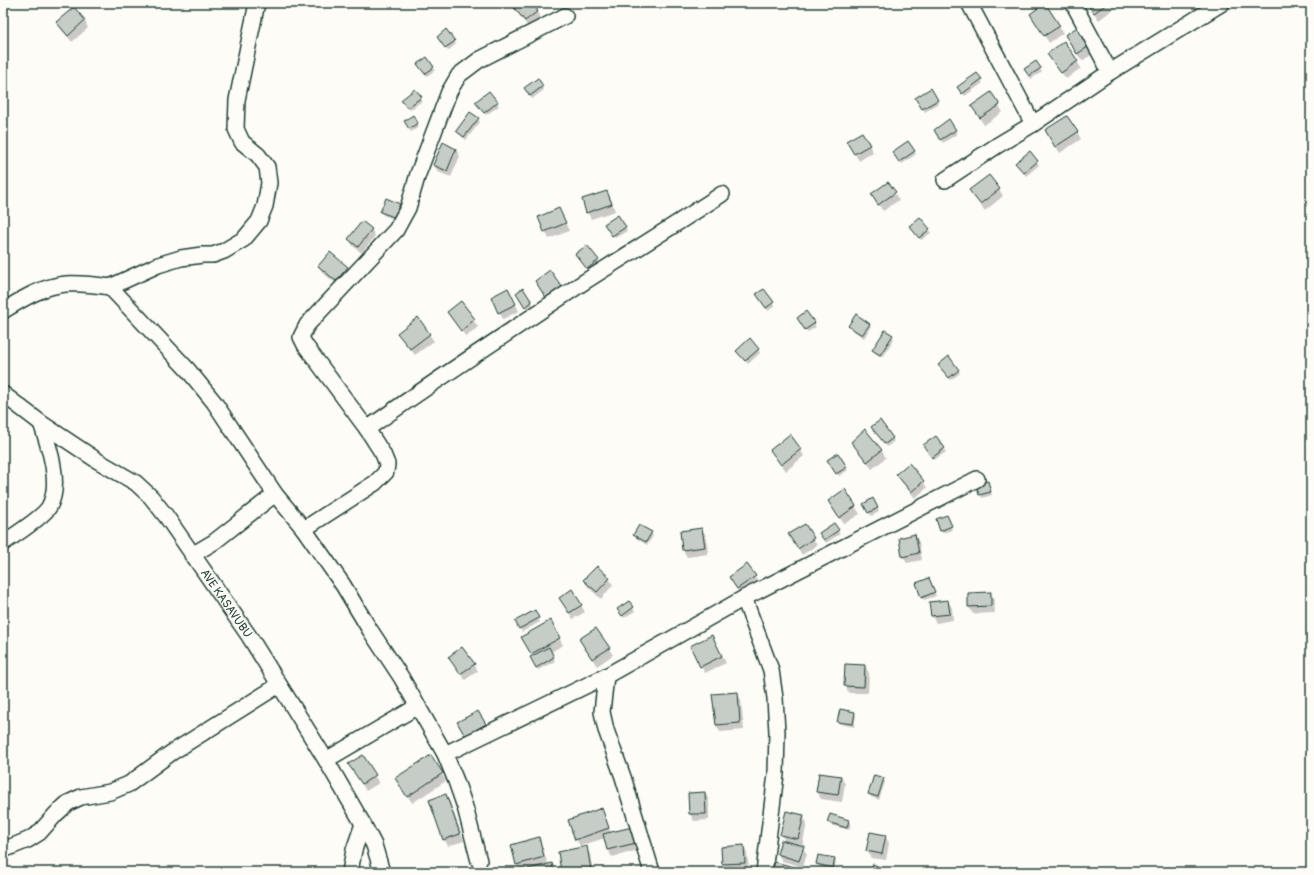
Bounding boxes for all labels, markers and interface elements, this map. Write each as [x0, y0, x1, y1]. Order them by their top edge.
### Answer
street label: AVE KASAVUBU [197, 566, 255, 641]

